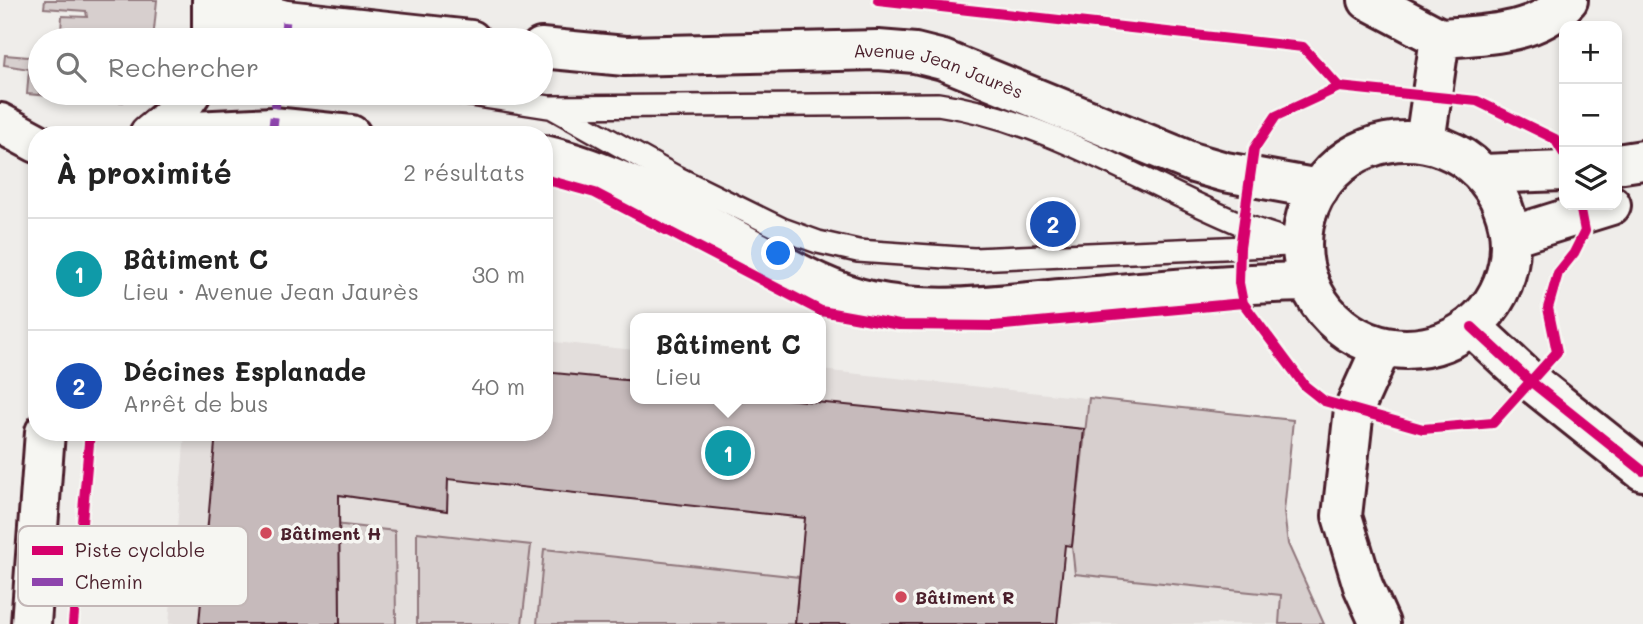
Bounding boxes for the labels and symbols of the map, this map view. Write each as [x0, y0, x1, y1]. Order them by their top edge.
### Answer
street label: Avenue Jean Jaurès [853, 38, 1027, 104]
pin: 2 [1030, 198, 1076, 250]
your location [761, 236, 795, 270]
pin: 1 [705, 427, 751, 479]
place label: Bâtiment H [280, 521, 382, 545]
marker: Bâtiment H [258, 525, 274, 541]
legend [18, 526, 248, 606]
text: Piste cyclable [75, 537, 205, 562]
text: Chemin [75, 569, 143, 594]
place label: Bâtiment R [915, 585, 1015, 609]
marker: Bâtiment R [893, 589, 909, 605]

